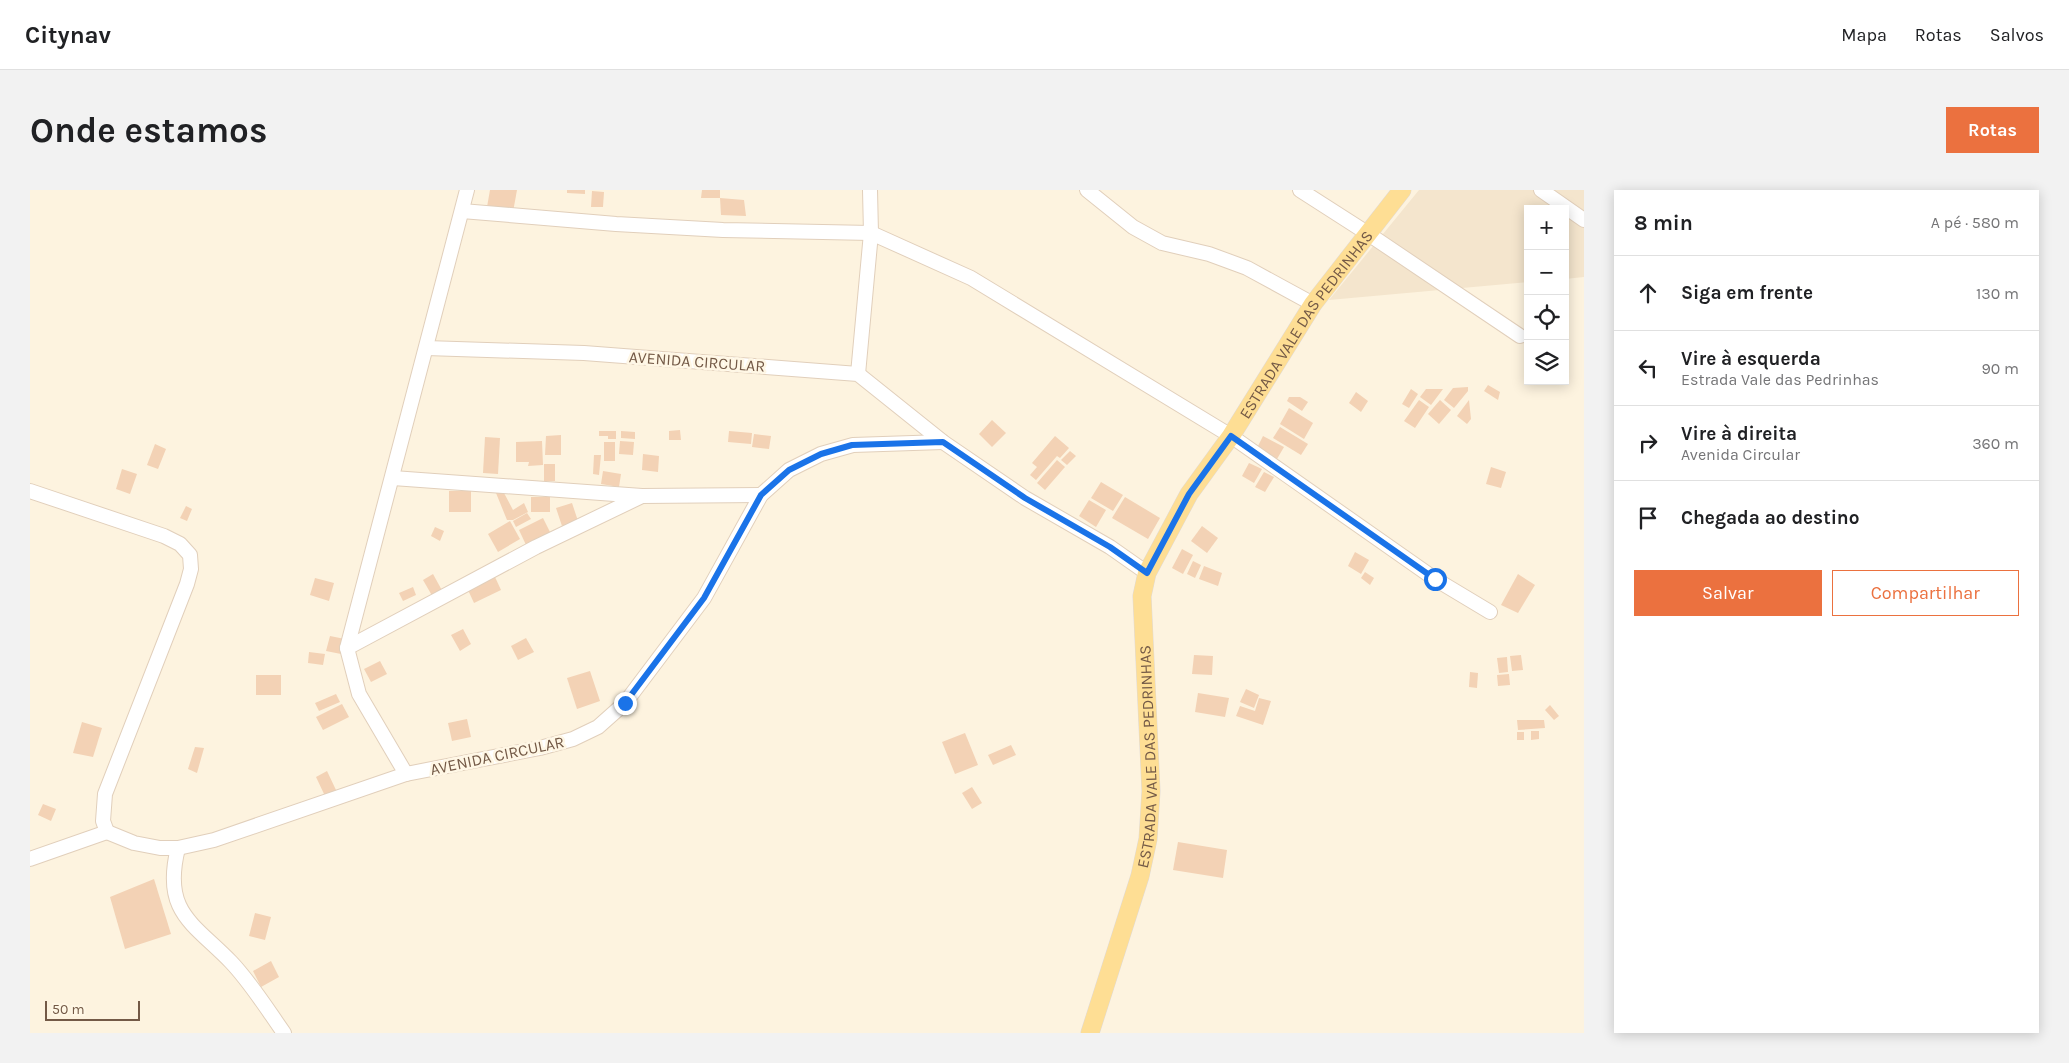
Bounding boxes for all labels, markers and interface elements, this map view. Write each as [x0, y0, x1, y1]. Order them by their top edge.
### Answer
text: Citynav [25, 21, 111, 49]
text: Mapa [1841, 24, 1887, 46]
text: Rotas [1915, 24, 1962, 46]
text: Salvos [1990, 24, 2044, 46]
button: Rotas [1946, 107, 2039, 153]
text: Onde estamos [30, 110, 267, 151]
map controls [1524, 205, 1569, 385]
button: + [1524, 205, 1569, 250]
text: 8 min [1634, 211, 1693, 235]
text: A pé · 580 m [1931, 213, 2019, 232]
street label: ESTRADA VALE DAS PEDRINHAS [1235, 227, 1377, 422]
button: − [1524, 250, 1569, 295]
icon: ahead [1634, 279, 1662, 307]
text: Siga em frente [1681, 282, 1813, 304]
text: 130 m [1976, 284, 2019, 303]
button: locate [1524, 295, 1569, 340]
button: layers [1524, 340, 1569, 385]
street label: AVENIDA CIRCULAR [628, 347, 766, 376]
text: Vire à esquerda [1681, 348, 1821, 370]
icon: left [1634, 354, 1662, 382]
text: 90 m [1981, 359, 2019, 378]
text: Estrada Vale das Pedrinhas [1681, 370, 1879, 389]
text: Vire à direita [1681, 423, 1797, 445]
icon: right [1634, 429, 1662, 457]
text: 360 m [1972, 434, 2019, 453]
text: Avenida Circular [1681, 445, 1800, 464]
icon: arrive [1634, 504, 1662, 532]
text: Chegada ao destino [1681, 507, 1859, 529]
route start [1424, 568, 1447, 591]
button: Salvar [1634, 570, 1822, 616]
button: Compartilhar [1832, 570, 2019, 616]
street label: ESTRADA VALE DAS PEDRINHAS [1133, 645, 1161, 870]
route end [614, 692, 637, 715]
street label: AVENIDA CIRCULAR [428, 732, 566, 779]
scale bar [45, 998, 140, 1021]
text: 50 m [52, 1001, 85, 1018]

